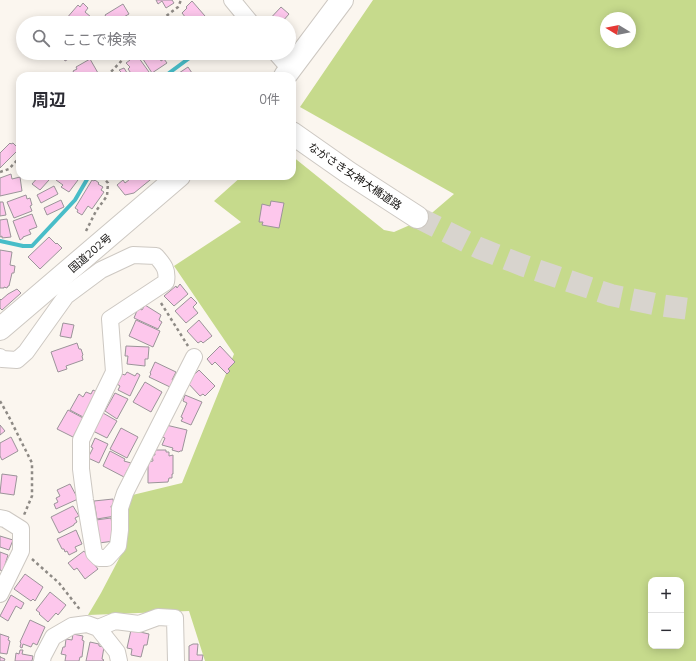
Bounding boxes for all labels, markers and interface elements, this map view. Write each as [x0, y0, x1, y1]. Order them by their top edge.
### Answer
north arrow [600, 12, 636, 48]
search box [16, 16, 296, 60]
icon: search [30, 27, 52, 49]
text: ここで検索 [62, 30, 137, 49]
text: 周辺 [32, 89, 66, 110]
text: 0件 [259, 91, 280, 107]
street label: ながさき女神大橋道路 [305, 139, 405, 213]
street label: 国道202号 [65, 230, 115, 276]
map controls [648, 577, 684, 649]
button: + [648, 577, 684, 613]
button: − [648, 613, 684, 649]

